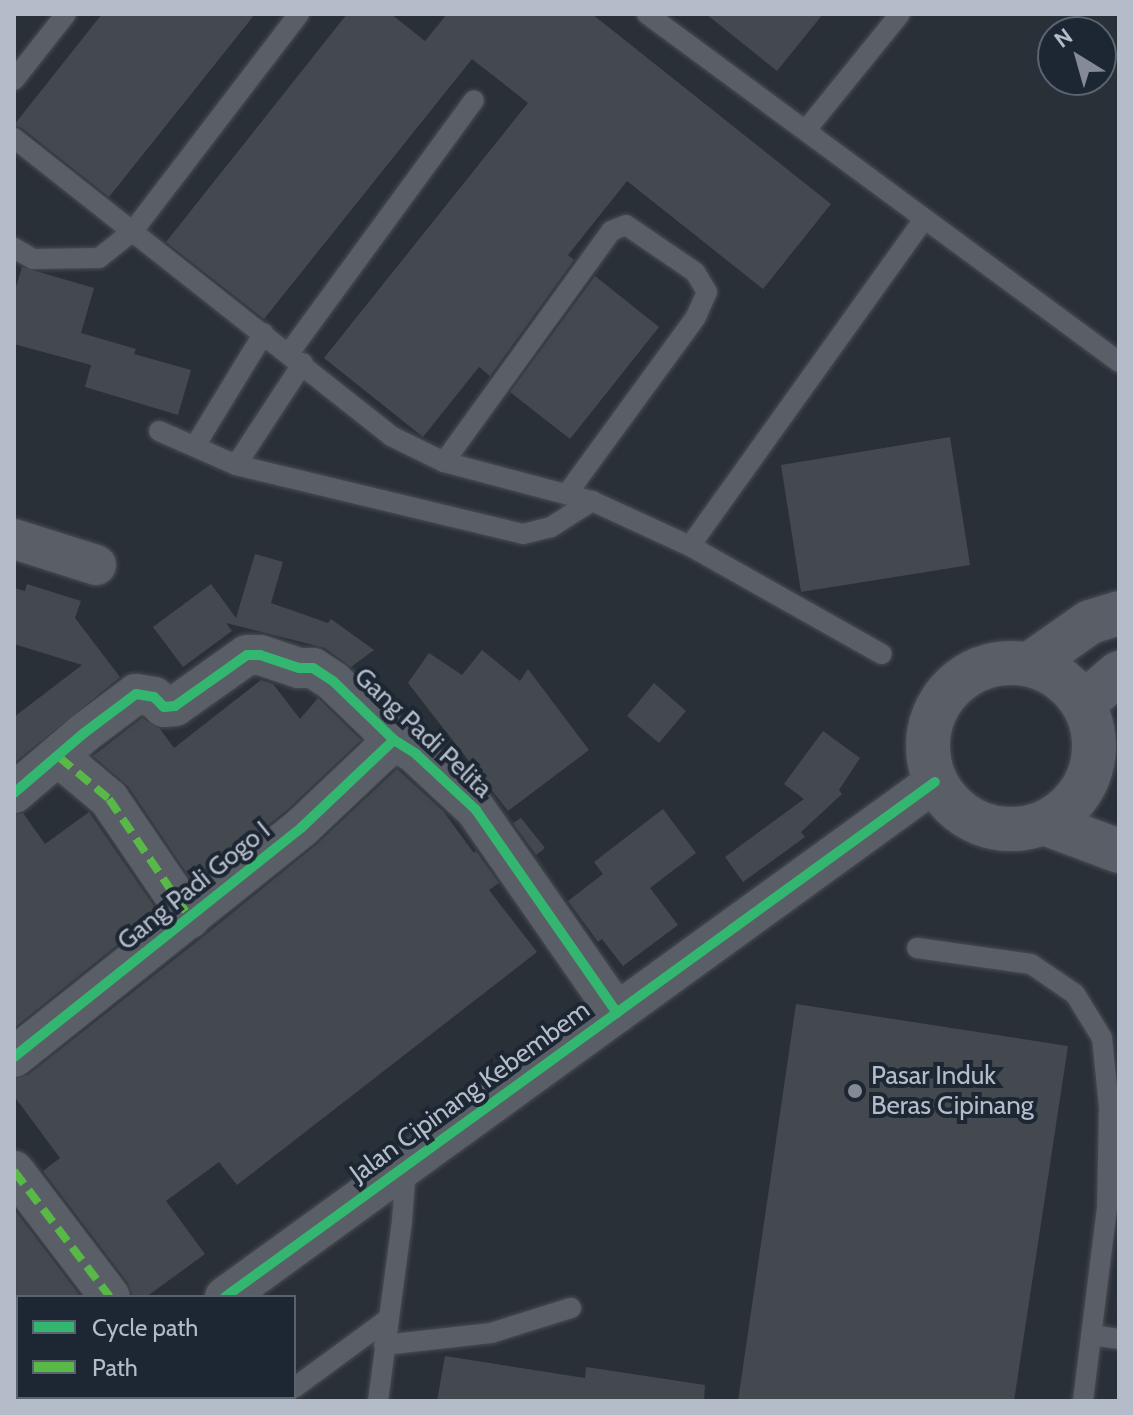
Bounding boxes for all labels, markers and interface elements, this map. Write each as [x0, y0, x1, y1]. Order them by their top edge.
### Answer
north arrow [1037, 16, 1117, 96]
text: N [1049, 23, 1078, 53]
street label: Gang Padi Pelita [348, 661, 498, 805]
street label: Gang Padi Gogo I [111, 815, 277, 957]
street label: Jalan Cipinang Kebembem [344, 995, 596, 1189]
place label: Pasar Induk Beras Cipinang [871, 1060, 1034, 1122]
marker: Pasar Induk Beras Cipinang [846, 1082, 864, 1100]
legend [16, 1295, 296, 1399]
text: Cycle path [92, 1313, 198, 1342]
text: Path [92, 1353, 138, 1382]

